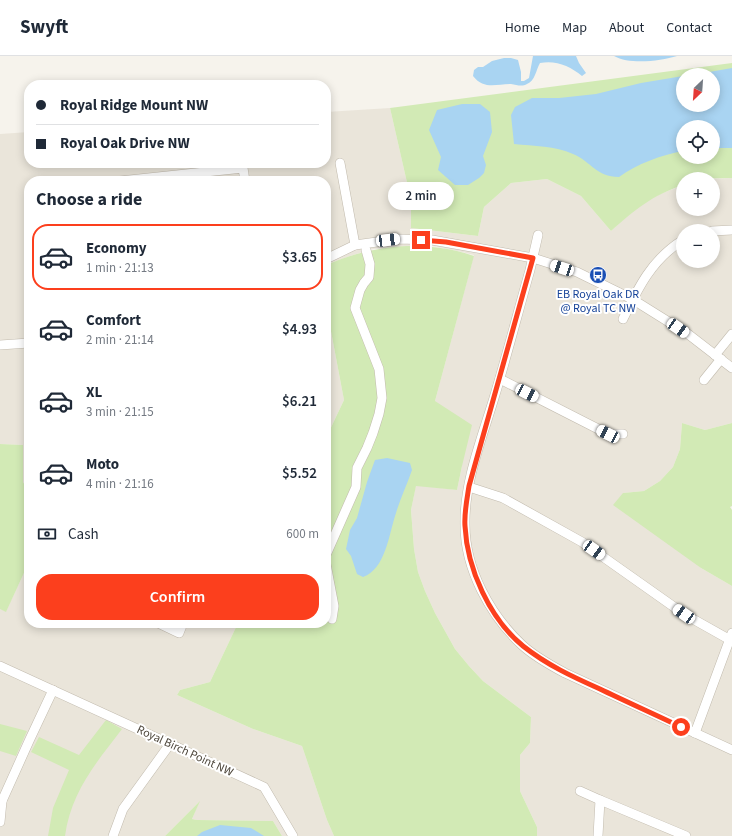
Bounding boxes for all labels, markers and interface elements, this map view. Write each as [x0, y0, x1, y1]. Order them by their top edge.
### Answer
text: Swyft [20, 14, 68, 41]
text: Home [505, 18, 540, 38]
text: Map [562, 18, 587, 38]
text: About [609, 18, 644, 38]
text: Contact [666, 18, 712, 38]
north arrow [676, 68, 720, 112]
map controls [676, 68, 720, 268]
text: Royal Ridge Mount NW [60, 95, 208, 116]
button: locate [676, 120, 720, 164]
text: Royal Oak Drive NW [60, 133, 190, 154]
button: + [676, 172, 720, 216]
callout: 2 min [388, 182, 454, 210]
text: Choose a ride [36, 187, 142, 212]
text: 2 min [406, 187, 436, 205]
button: − [676, 224, 720, 268]
route end [412, 231, 430, 249]
car [375, 233, 401, 247]
text: Economy [86, 238, 147, 259]
icon: car [38, 239, 74, 275]
text: $3.65 [282, 247, 317, 268]
text: 1 min · 21:13 [86, 259, 154, 277]
car [549, 259, 575, 277]
bus stop icon: EB Royal Oak DR @ Royal TC NW [588, 265, 608, 285]
place label: EB Royal Oak DR @ Royal TC NW [557, 286, 639, 317]
text: Comfort [86, 310, 141, 331]
icon: car [38, 311, 74, 347]
car [665, 316, 691, 340]
text: $4.93 [282, 319, 317, 340]
text: 2 min · 21:14 [86, 331, 154, 349]
text: XL [86, 382, 102, 403]
car [514, 382, 540, 404]
icon: car [38, 383, 74, 419]
text: $6.21 [282, 391, 317, 412]
text: 3 min · 21:15 [86, 403, 154, 421]
car [595, 423, 621, 445]
text: Moto [86, 454, 119, 475]
icon: car [38, 455, 74, 491]
text: $5.52 [282, 463, 317, 484]
text: 4 min · 21:16 [86, 475, 154, 493]
icon: cash [36, 523, 58, 545]
text: Cash [68, 524, 99, 545]
text: 600 m [286, 525, 319, 543]
car [581, 538, 607, 562]
button: Confirm [36, 574, 319, 620]
car [671, 602, 697, 626]
route start [672, 718, 690, 736]
street label: Royal Birch Point NW [134, 721, 237, 781]

